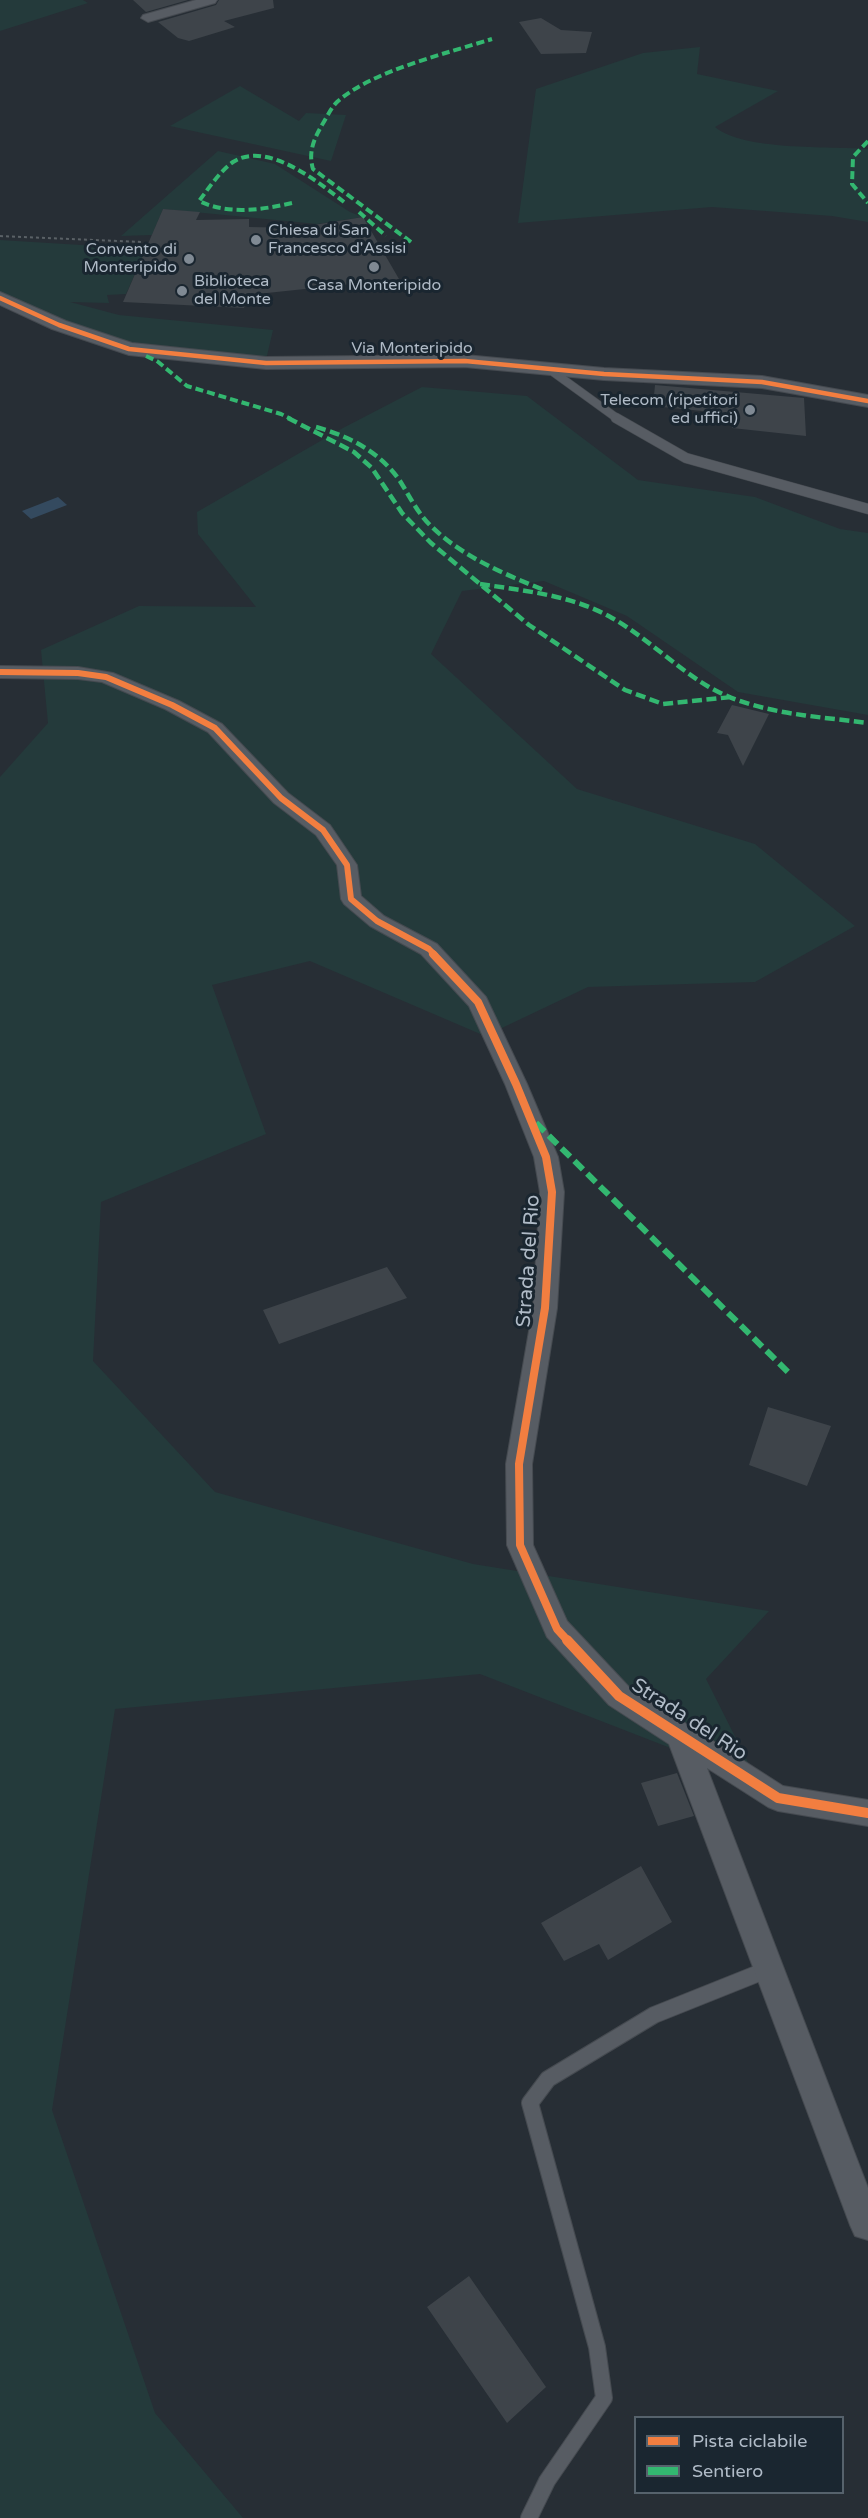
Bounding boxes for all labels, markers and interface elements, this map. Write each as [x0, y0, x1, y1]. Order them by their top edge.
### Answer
place label: Chiesa di San Francesco d'Assisi [268, 221, 406, 259]
marker: Chiesa di San Francesco d'Assisi [249, 233, 263, 247]
place label: Convento di Monteripido [83, 240, 177, 278]
marker: Convento di Monteripido [182, 252, 196, 266]
marker: Casa Monteripido [367, 260, 381, 274]
place label: Biblioteca del Monte [194, 272, 271, 310]
place label: Casa Monteripido [307, 276, 441, 296]
marker: Biblioteca del Monte [175, 284, 189, 298]
street label: Via Monteripido [351, 339, 473, 359]
place label: Telecom (ripetitori ed uffici) [600, 391, 738, 429]
marker: Telecom (ripetitori ed uffici) [743, 403, 757, 417]
street label: Strada del Rio [512, 1194, 546, 1328]
street label: Strada del Rio [627, 1674, 751, 1766]
legend [634, 2416, 844, 2494]
text: Pista ciclabile [692, 2430, 807, 2452]
text: Sentiero [692, 2460, 763, 2482]

